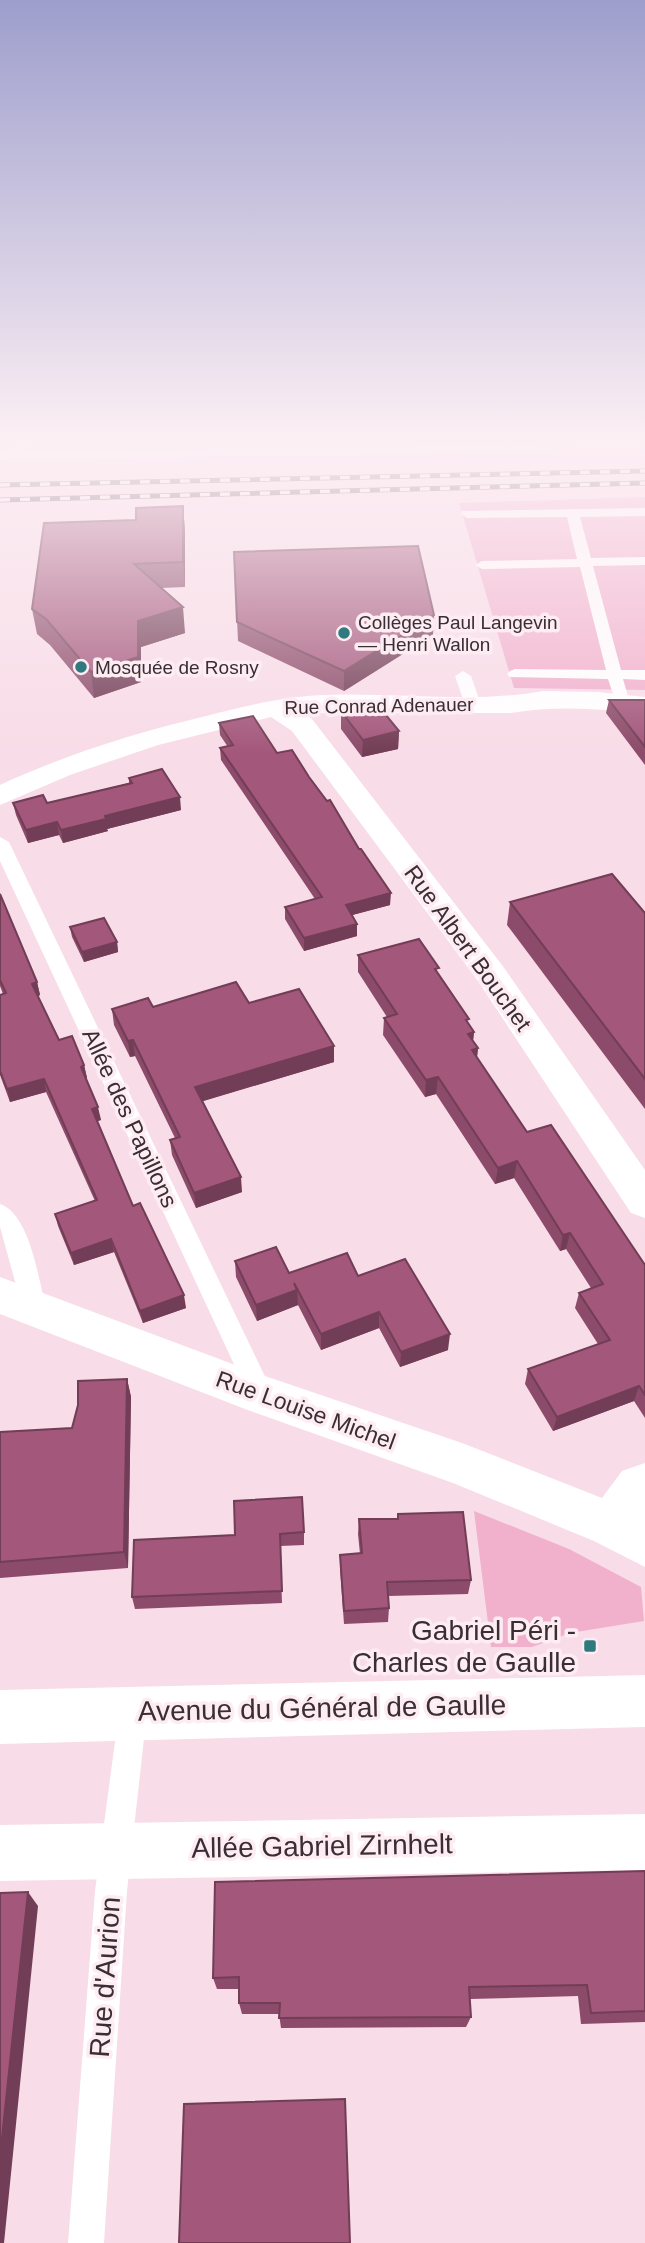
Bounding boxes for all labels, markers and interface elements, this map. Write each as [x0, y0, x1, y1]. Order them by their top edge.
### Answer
place label: Collèges Paul Langevin — Henri Wallon [358, 612, 558, 655]
marker: Collèges Paul Langevin — Henri Wallon [336, 625, 352, 641]
place label: Mosquée de Rosny [95, 657, 259, 678]
marker: Mosquée de Rosny [73, 659, 89, 675]
street label: Rue Conrad Adenauer [284, 694, 474, 718]
street label: Rue Albert Bouchet [399, 860, 537, 1036]
street label: Allée des Papillons [77, 1024, 183, 1212]
street label: Rue Louise Michel [213, 1365, 399, 1455]
place label: Gabriel Péri - Charles de Gaulle [352, 1615, 576, 1678]
marker: Gabriel Péri - Charles de Gaulle [582, 1638, 598, 1654]
street label: Avenue du Général de Gaulle [138, 1689, 506, 1727]
street label: Allée Gabriel Zirnhelt [191, 1828, 453, 1864]
street label: Rue d'Aurion [84, 1896, 126, 2058]

